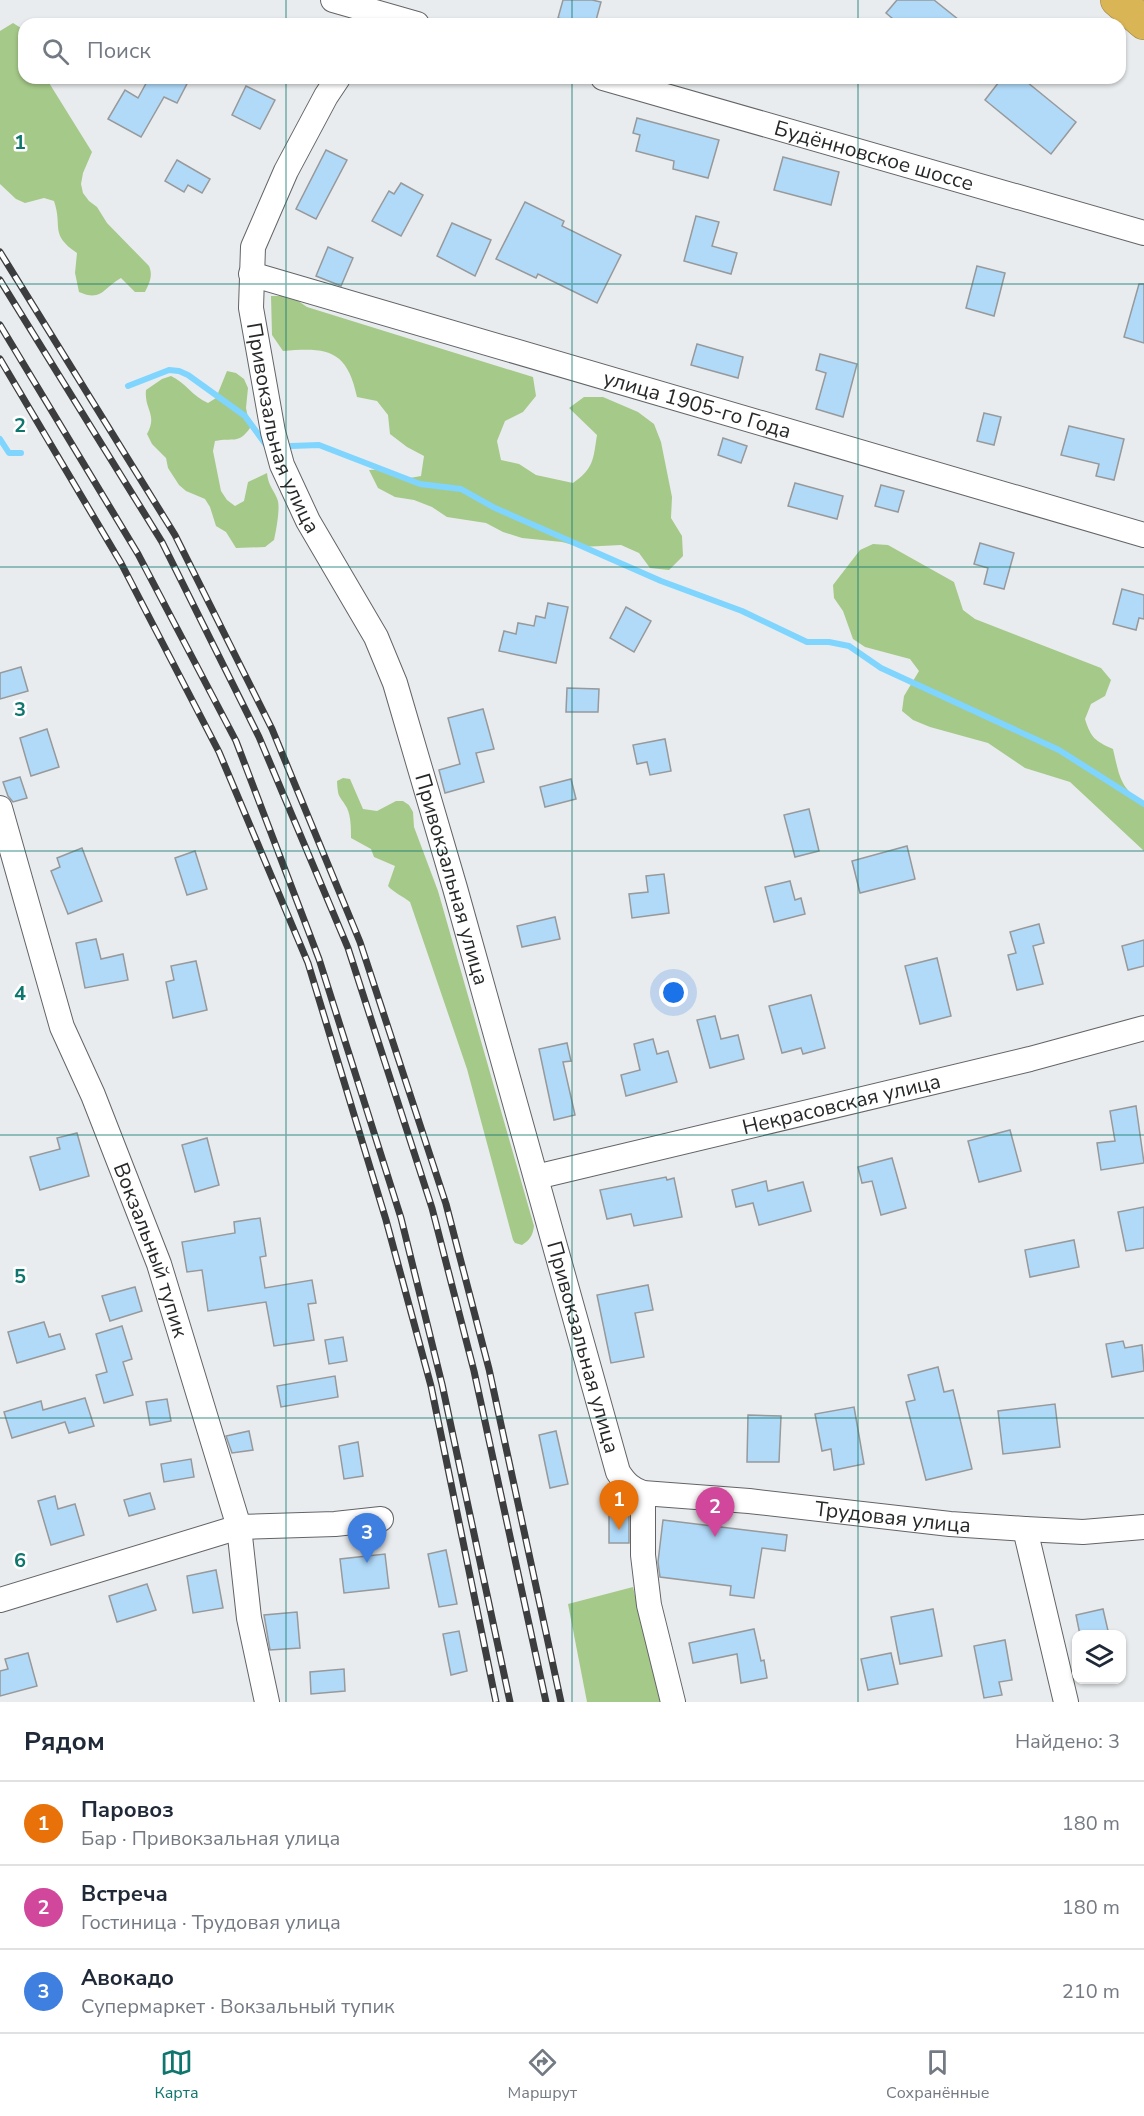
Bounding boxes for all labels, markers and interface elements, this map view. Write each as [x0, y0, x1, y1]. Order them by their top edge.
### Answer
search box [18, 18, 1126, 84]
icon: search [39, 35, 72, 68]
text: Поиск [87, 36, 151, 66]
street label: Будённовское шоссе [771, 114, 977, 198]
text: 1 [14, 129, 26, 156]
street label: Привокзальная улица [240, 320, 326, 539]
street label: улица 1905-го Года [600, 364, 795, 445]
text: 2 [14, 412, 26, 439]
text: 3 [14, 696, 26, 723]
street label: Привокзальная улица [408, 770, 495, 988]
your location [659, 978, 688, 1007]
text: 4 [14, 980, 26, 1007]
street label: Некрасовская улица [739, 1067, 943, 1141]
street label: Вокзальный тупик [107, 1159, 195, 1342]
street label: Привокзальная улица [540, 1238, 626, 1457]
text: 5 [14, 1263, 26, 1290]
pin: 1 [600, 1480, 638, 1530]
pin: 2 [696, 1488, 734, 1537]
street label: Трудовая улица [813, 1495, 972, 1539]
pin: 3 [348, 1514, 386, 1563]
text: 6 [14, 1547, 26, 1574]
map controls [1072, 1630, 1126, 1684]
button: layers [1072, 1630, 1126, 1684]
text: Рядом [24, 1724, 105, 1759]
text: Найдено: 3 [1015, 1728, 1120, 1755]
text: Паровоз [81, 1795, 174, 1825]
text: 1 [38, 1810, 50, 1837]
text: 180 m [1062, 1810, 1120, 1837]
text: Бар · Привокзальная улица [81, 1825, 340, 1852]
text: Встреча [81, 1879, 168, 1909]
text: 2 [38, 1894, 50, 1921]
text: 180 m [1062, 1894, 1120, 1921]
text: Гостиница · Трудовая улица [81, 1909, 341, 1936]
text: Авокадо [81, 1963, 174, 1993]
text: 3 [38, 1978, 50, 2005]
text: 210 m [1062, 1978, 1120, 2005]
text: Супермаркет · Вокзальный тупик [81, 1993, 395, 2020]
tab: Карта [154, 2046, 199, 2104]
tab: Маршрут [508, 2046, 577, 2104]
tab: Сохранённые [886, 2046, 989, 2104]

